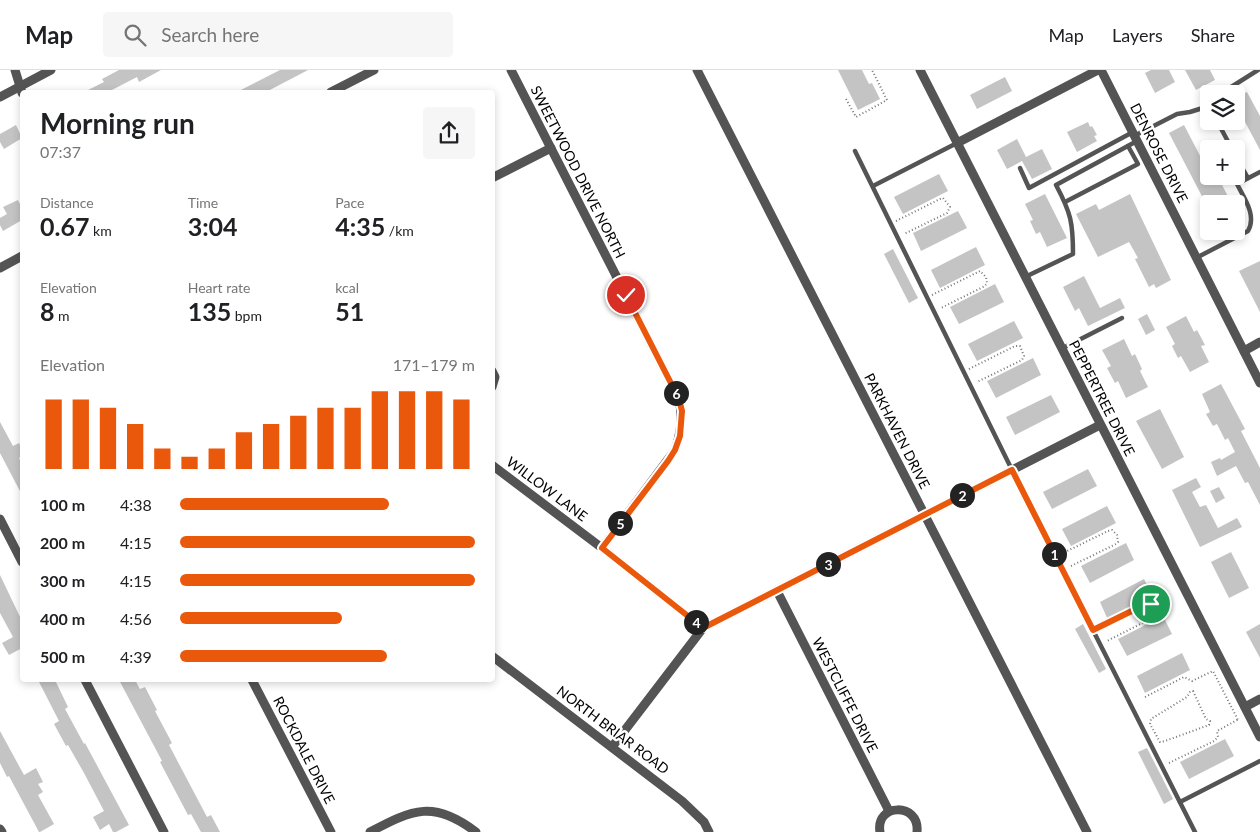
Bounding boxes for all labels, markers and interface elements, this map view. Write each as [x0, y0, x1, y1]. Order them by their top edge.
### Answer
search box [103, 12, 453, 57]
text: Map [25, 20, 73, 49]
icon: search [121, 21, 149, 49]
text: Search here [161, 23, 259, 46]
text: Map [1048, 24, 1084, 46]
text: Layers [1112, 24, 1163, 46]
text: Share [1191, 24, 1235, 46]
street label: SWEETWOOD DRIVE NORTH [527, 83, 629, 261]
map controls [1200, 85, 1245, 240]
button: layers [1200, 85, 1245, 130]
street label: DENROSE DRIVE [1127, 100, 1192, 205]
text: Morning run [40, 106, 195, 140]
button: share [423, 107, 475, 159]
button: + [1200, 140, 1245, 185]
text: 07:37 [40, 142, 81, 161]
text: Distance [40, 194, 94, 211]
text: Time [188, 194, 218, 211]
text: Pace [335, 194, 364, 211]
button: − [1200, 195, 1245, 240]
text: 0.67 [40, 211, 89, 241]
text: 3:04 [188, 211, 238, 241]
text: 4:35 [335, 211, 385, 241]
text: km [89, 222, 112, 239]
text: /km [385, 222, 414, 239]
pin [605, 274, 647, 316]
text: Elevation [40, 279, 97, 296]
text: Heart rate [188, 279, 250, 296]
text: kcal [335, 279, 359, 296]
icon: check [612, 281, 640, 309]
text: 8 [40, 296, 55, 326]
text: 135 [188, 296, 231, 326]
text: 51 [335, 296, 364, 326]
text: m [55, 307, 70, 324]
text: bpm [231, 307, 262, 324]
street label: PEPPERTREE DRIVE [1066, 337, 1139, 458]
text: Elevation [40, 355, 105, 374]
text: 171–179 m [393, 355, 475, 374]
street label: PARKHAVEN DRIVE [861, 370, 934, 491]
pin: 6 [664, 380, 688, 406]
text: 6 [672, 385, 681, 402]
street label: WILLOW LANE [504, 453, 591, 524]
pin: 2 [950, 482, 974, 508]
text: 2 [958, 487, 967, 504]
text: 100 m [40, 495, 85, 514]
text: 4:38 [120, 495, 152, 514]
pin: 5 [608, 510, 632, 536]
text: 5 [616, 515, 625, 532]
text: 200 m [40, 533, 85, 552]
text: 4:15 [120, 533, 152, 552]
pin: 1 [1042, 542, 1066, 566]
text: 1 [1050, 546, 1059, 563]
pin: 3 [816, 552, 840, 576]
text: 3 [824, 556, 833, 573]
text: 300 m [40, 571, 85, 590]
text: 4:15 [120, 571, 152, 590]
pin [1130, 583, 1172, 625]
icon: arrive [1137, 590, 1165, 618]
text: 400 m [40, 609, 85, 628]
text: 4:56 [120, 609, 152, 628]
pin: 4 [684, 610, 708, 634]
text: 4 [692, 614, 701, 631]
street label: WESTCLIFFE DRIVE [809, 634, 882, 755]
text: 500 m [40, 647, 85, 666]
text: 4:39 [120, 647, 152, 666]
street label: NORTH BRIAR ROAD [554, 682, 673, 777]
street label: ROCKDALE DRIVE [270, 693, 339, 806]

